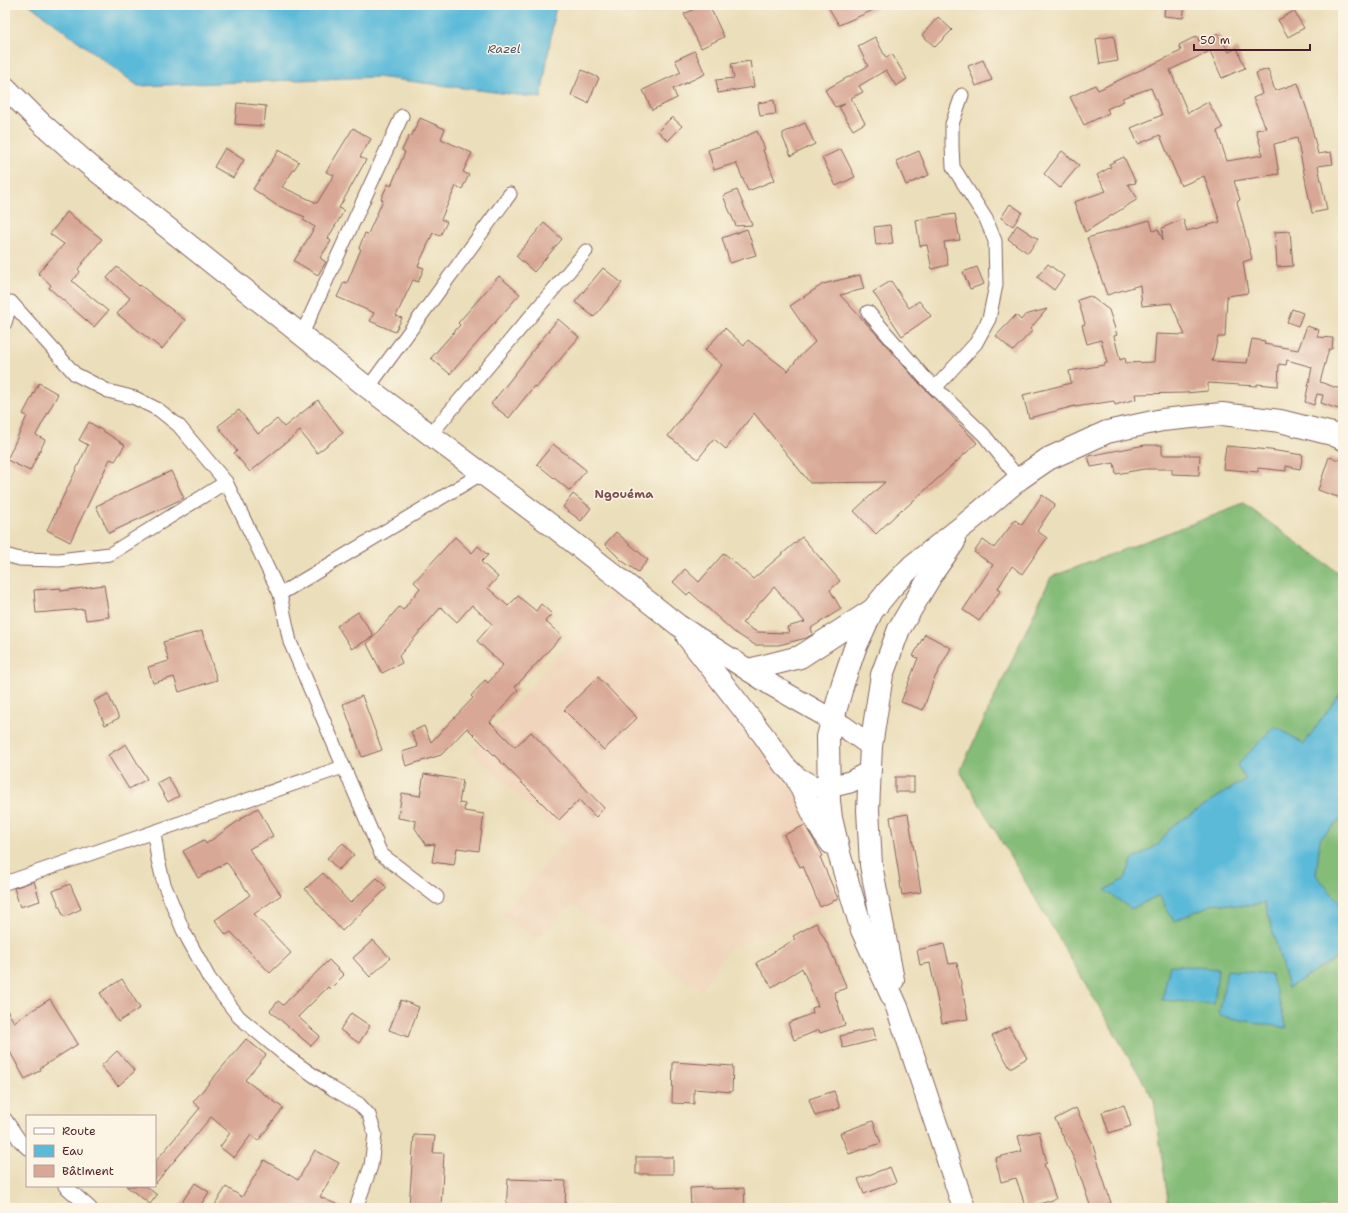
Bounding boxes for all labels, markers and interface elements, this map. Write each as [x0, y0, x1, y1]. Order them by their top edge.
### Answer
scale bar [1194, 26, 1310, 52]
text: 50 m [1200, 32, 1230, 48]
water label: Razel [487, 41, 521, 57]
district label: Ngouéma [595, 486, 654, 502]
legend [26, 1115, 156, 1187]
text: Route [62, 1123, 96, 1139]
text: Eau [62, 1143, 84, 1159]
text: Bâtiment [62, 1163, 114, 1179]

